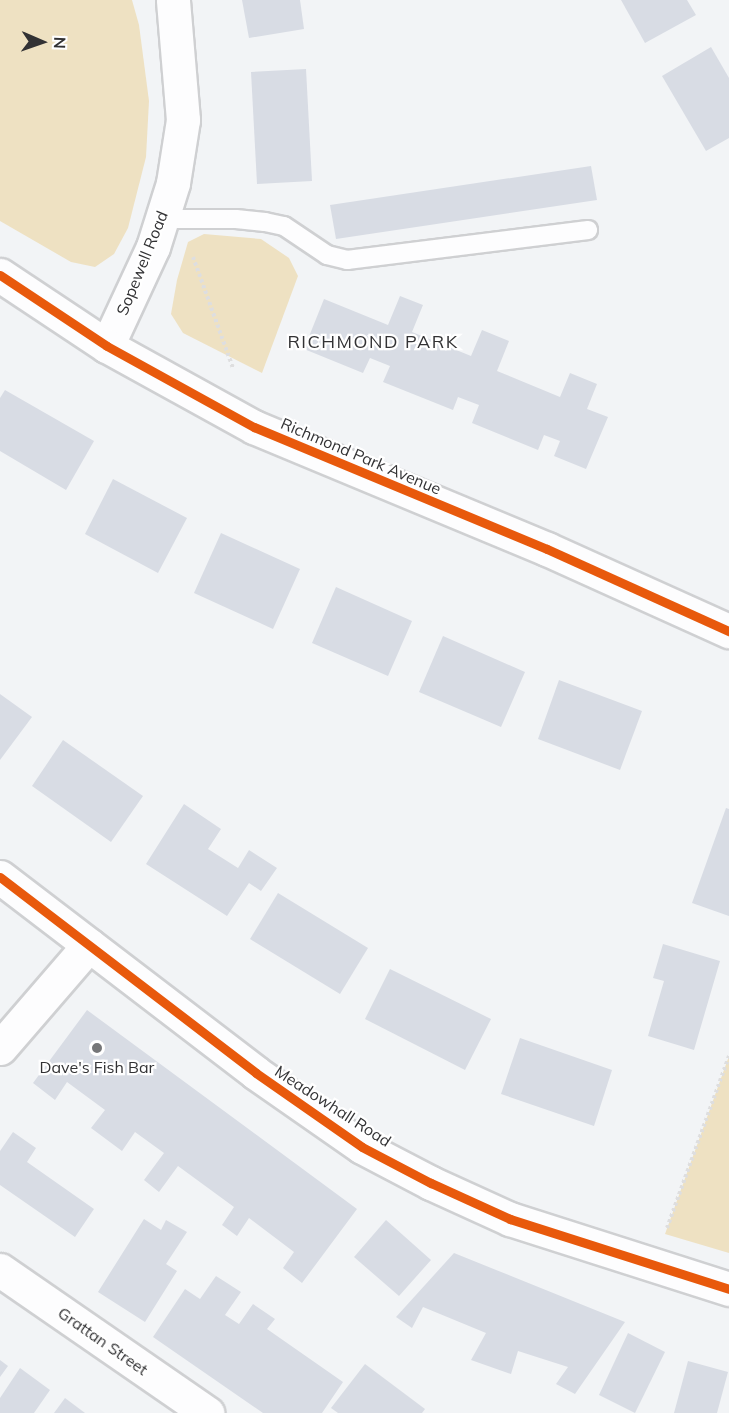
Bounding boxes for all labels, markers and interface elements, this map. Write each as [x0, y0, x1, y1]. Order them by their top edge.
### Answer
north arrow [12, 12, 72, 72]
text: N [50, 36, 70, 49]
street label: Sopewell Road [112, 208, 172, 318]
district label: RICHMOND PARK [287, 331, 459, 353]
street label: Richmond Park Avenue [278, 414, 444, 498]
marker: Dave's Fish Bar [90, 1041, 104, 1055]
place label: Dave's Fish Bar [40, 1057, 154, 1077]
street label: Meadowhall Road [271, 1061, 395, 1151]
street label: Grattan Street [54, 1303, 152, 1379]

